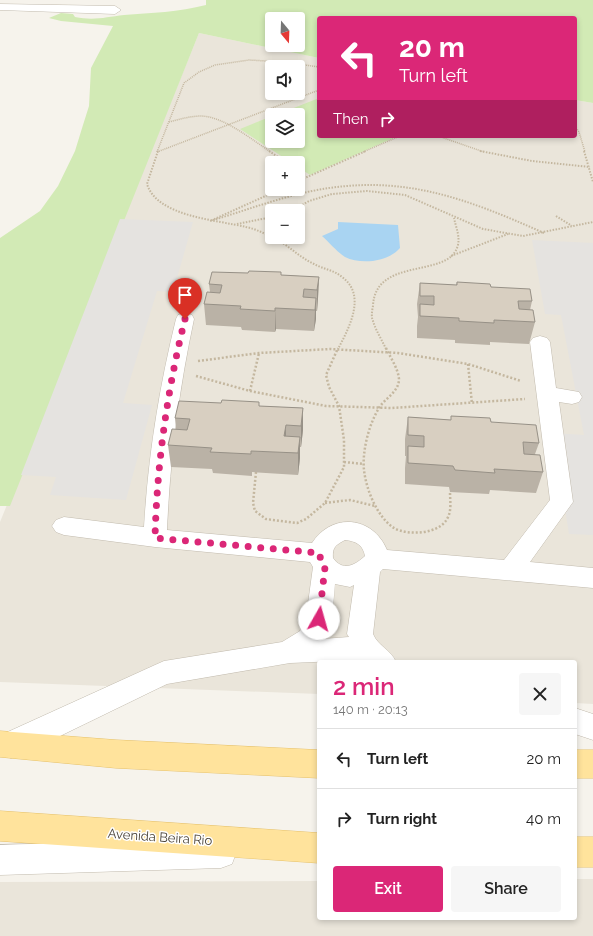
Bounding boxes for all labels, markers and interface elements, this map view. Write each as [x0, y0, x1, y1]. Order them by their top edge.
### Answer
north arrow [265, 12, 305, 52]
map controls [265, 12, 305, 244]
text: 20 m [399, 31, 465, 64]
icon: left [333, 32, 385, 84]
button: sound [265, 60, 305, 100]
text: Turn left [399, 65, 468, 86]
button: layers [265, 108, 305, 148]
icon: right [376, 108, 398, 130]
text: Then [333, 110, 368, 128]
button: + [265, 156, 305, 196]
button: − [265, 204, 305, 244]
pin [168, 278, 202, 319]
icon: arrive [174, 284, 196, 306]
position arrow [298, 598, 340, 640]
text: 2 min [333, 672, 395, 701]
button: close [519, 673, 561, 715]
text: 140 m · 20:13 [333, 702, 408, 717]
icon: left [333, 748, 355, 770]
text: Turn left [367, 750, 428, 768]
text: 20 m [526, 750, 561, 768]
icon: right [333, 808, 355, 830]
text: Turn right [367, 810, 437, 828]
text: 40 m [526, 810, 561, 828]
street label: Avenida Beira Rio [107, 826, 213, 848]
button: Exit [333, 866, 443, 912]
button: Share [451, 866, 561, 912]

